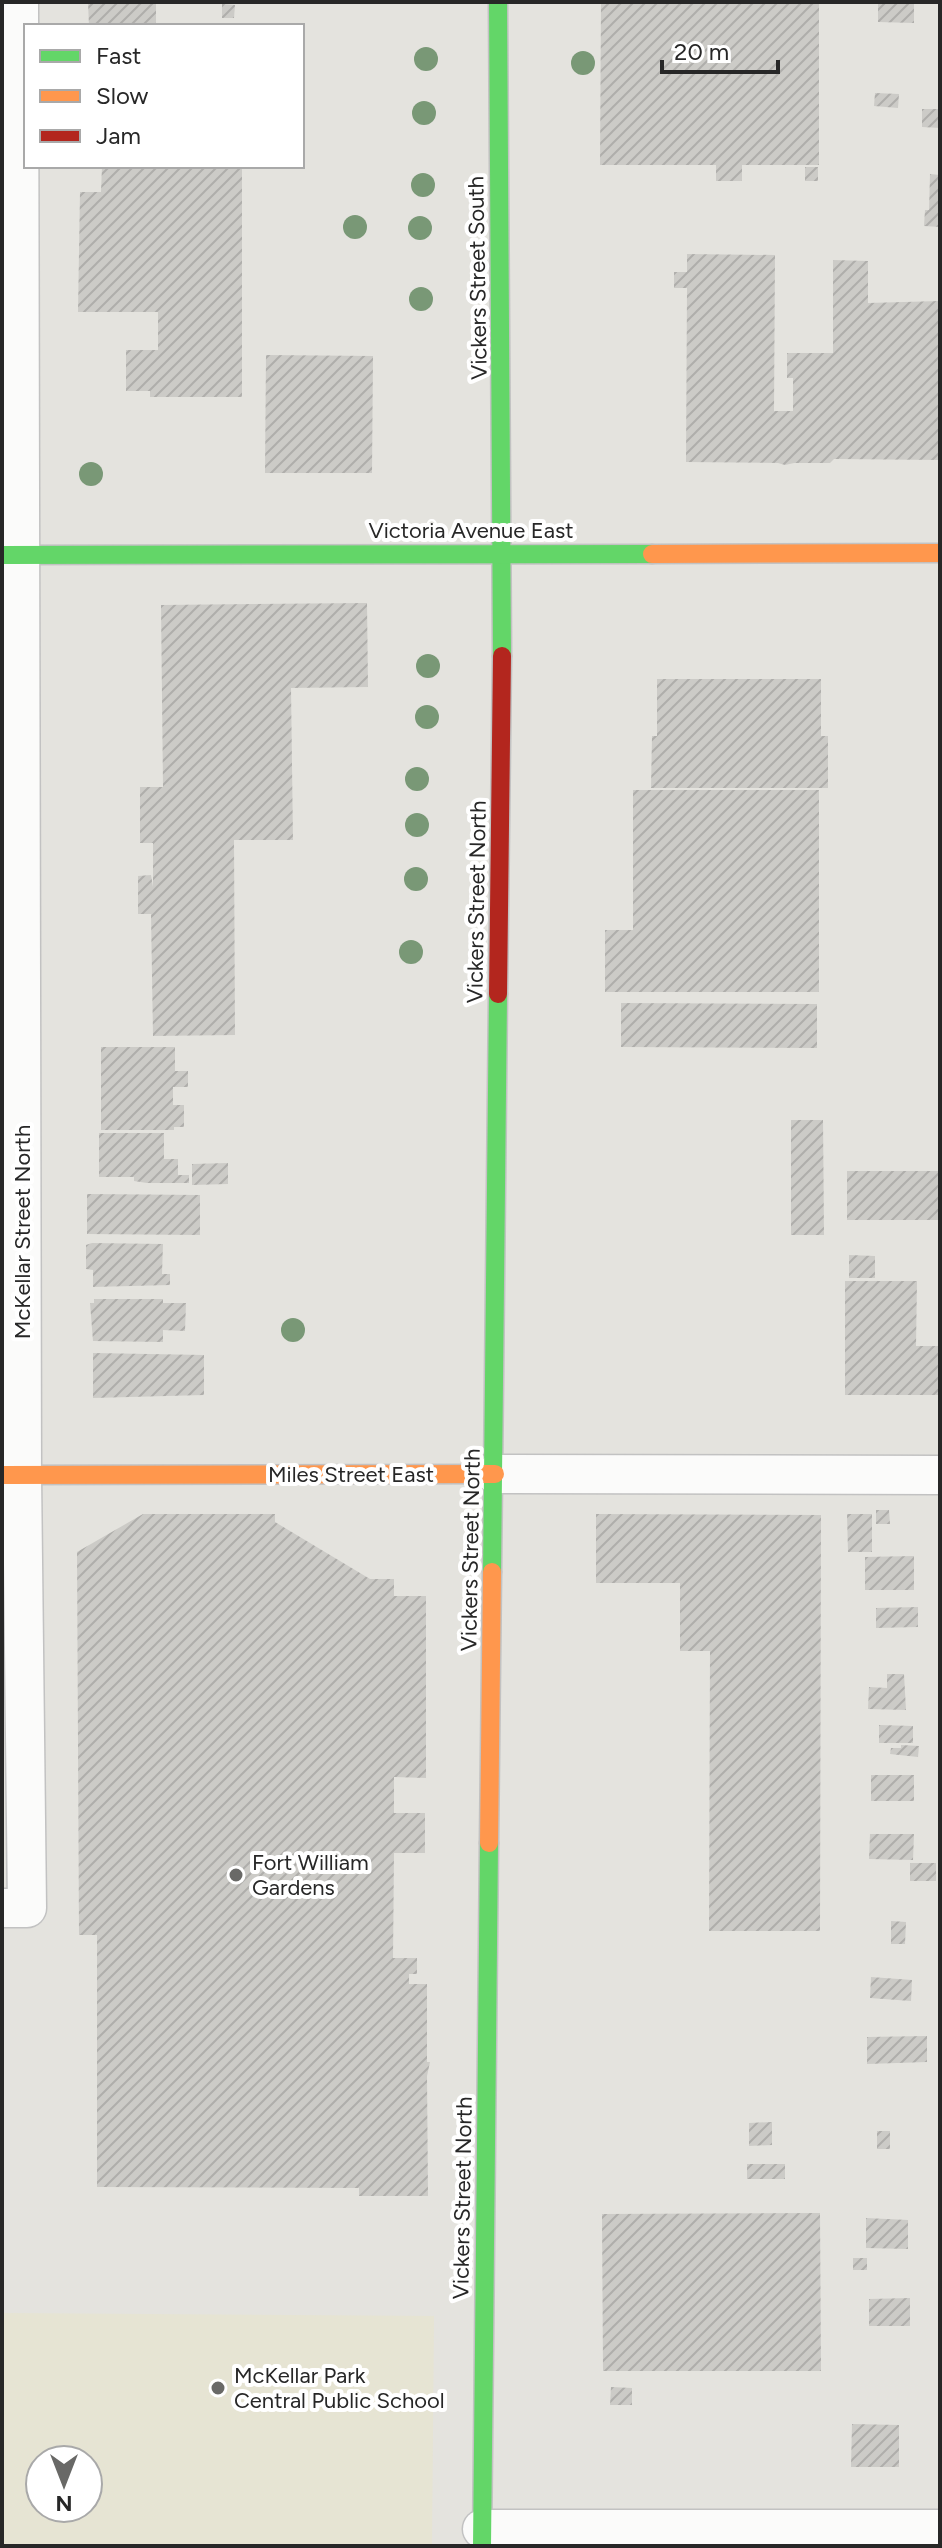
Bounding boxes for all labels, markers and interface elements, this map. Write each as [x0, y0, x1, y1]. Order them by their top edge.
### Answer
legend [24, 24, 304, 168]
scale bar [662, 24, 778, 74]
text: 20 m [674, 37, 729, 66]
text: Fast [96, 41, 141, 70]
text: Slow [96, 81, 149, 110]
text: Jam [96, 121, 141, 150]
street label: Vickers Street South [462, 176, 493, 380]
street label: Victoria Avenue East [368, 517, 574, 544]
street label: Vickers Street North [461, 800, 492, 1004]
street label: McKellar Street North [9, 1125, 36, 1339]
street label: Vickers Street North [455, 1448, 486, 1652]
street label: Miles Street East [268, 1461, 434, 1488]
place label: Fort William Gardens [252, 1849, 369, 1901]
marker: Fort William Gardens [227, 1866, 245, 1884]
street label: Vickers Street North [447, 2096, 478, 2300]
place label: McKellar Park Central Public School [234, 2362, 445, 2414]
marker: McKellar Park Central Public School [209, 2379, 227, 2397]
north arrow [24, 2444, 104, 2524]
text: N [55, 2490, 73, 2517]

